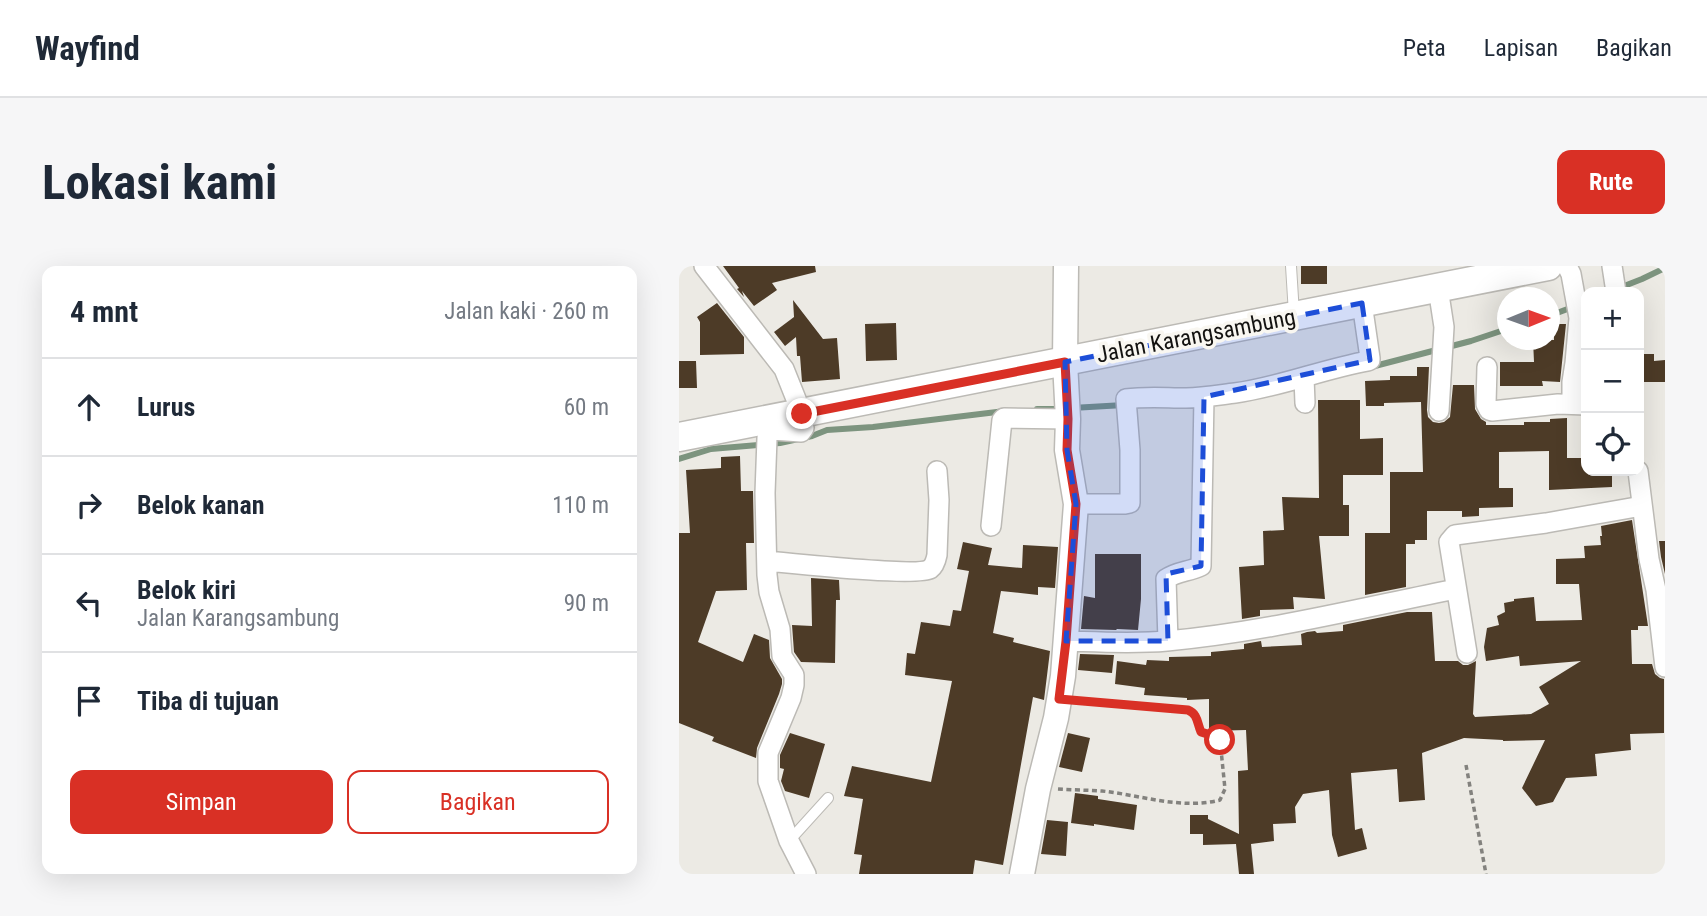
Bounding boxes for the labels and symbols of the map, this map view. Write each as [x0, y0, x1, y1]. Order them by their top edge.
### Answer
north arrow [1497, 287, 1560, 350]
street label: Jalan Karangsambung [1094, 303, 1298, 369]
route end [786, 398, 817, 429]
route start [1204, 724, 1235, 755]

